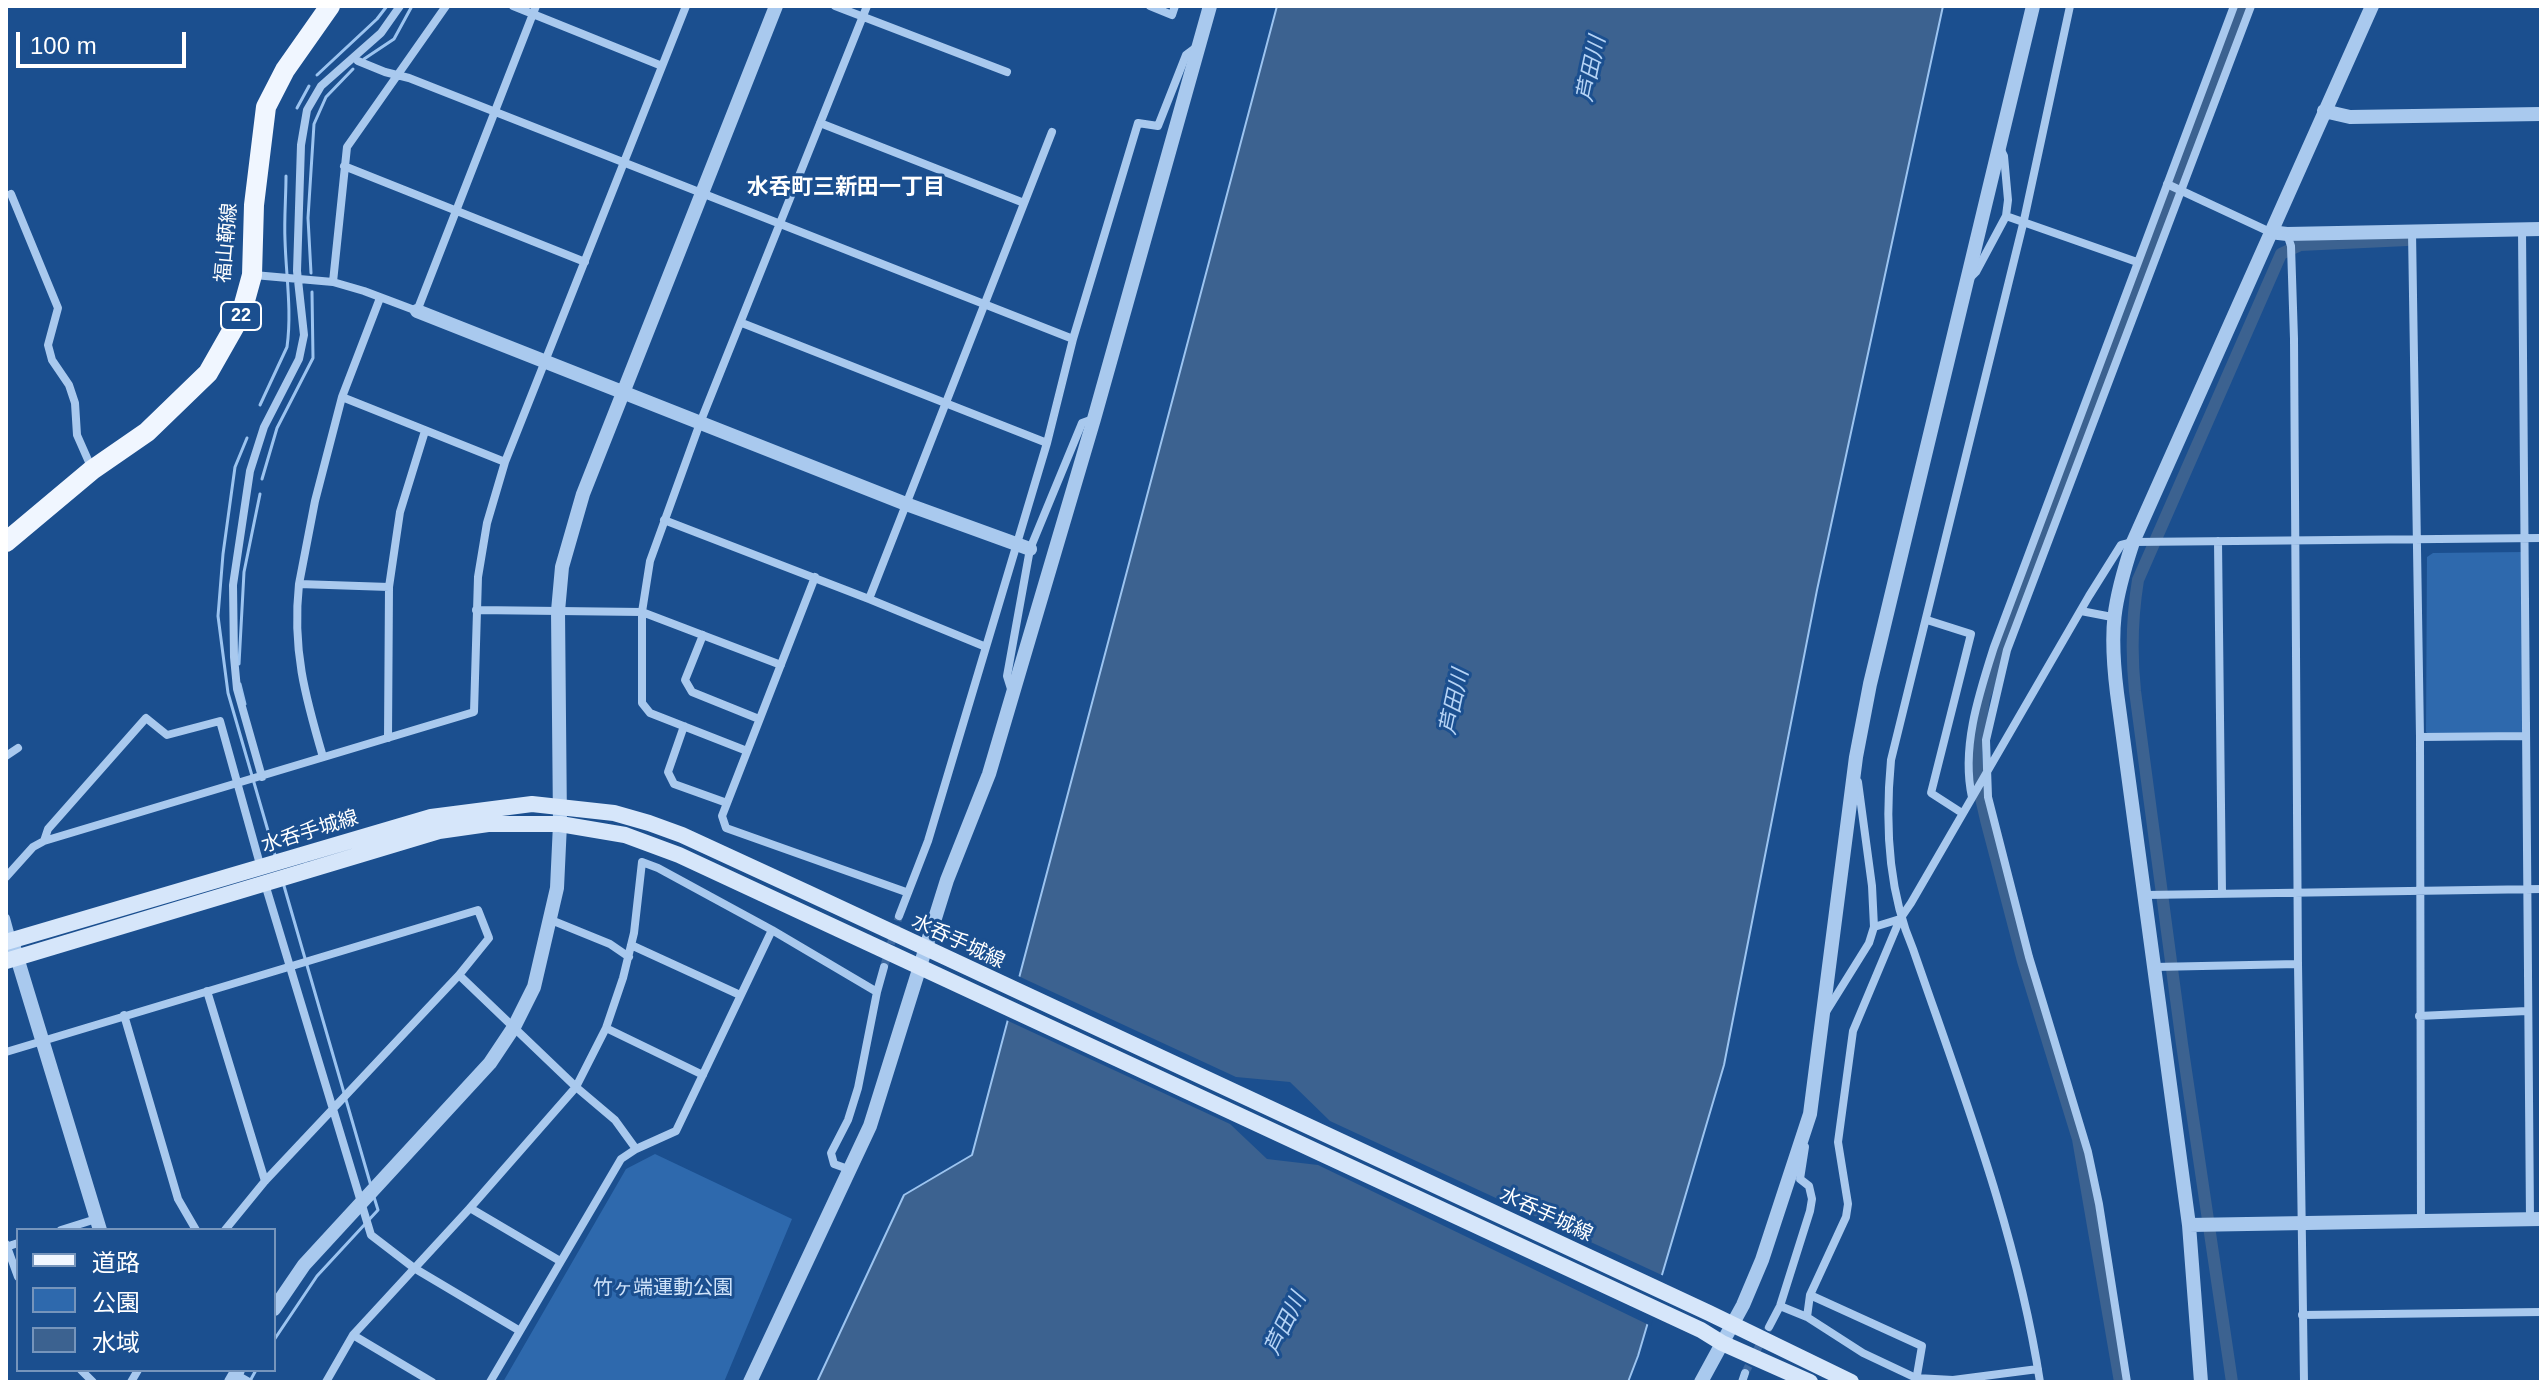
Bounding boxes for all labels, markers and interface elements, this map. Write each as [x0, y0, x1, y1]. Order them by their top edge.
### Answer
scale bar [20, 16, 190, 66]
text: 100 m [30, 32, 97, 59]
water label: 芦田川 [1572, 34, 1612, 104]
district label: 水呑町三新田一丁目 [747, 175, 945, 201]
street label: 福山鞆線 [212, 202, 242, 284]
road number: 22 [221, 302, 261, 330]
water label: 芦田川 [1435, 667, 1475, 737]
street label: 水呑手城線 [259, 806, 361, 858]
street label: 水呑手城線 [908, 910, 1008, 974]
street label: 水呑手城線 [1496, 1183, 1596, 1247]
legend [16, 1228, 276, 1372]
text: 道路 [92, 1249, 140, 1276]
park label: 竹ヶ端運動公園 [593, 1276, 733, 1300]
text: 公園 [92, 1289, 140, 1316]
water label: 芦田川 [1260, 1289, 1312, 1359]
text: 水域 [92, 1329, 140, 1356]

